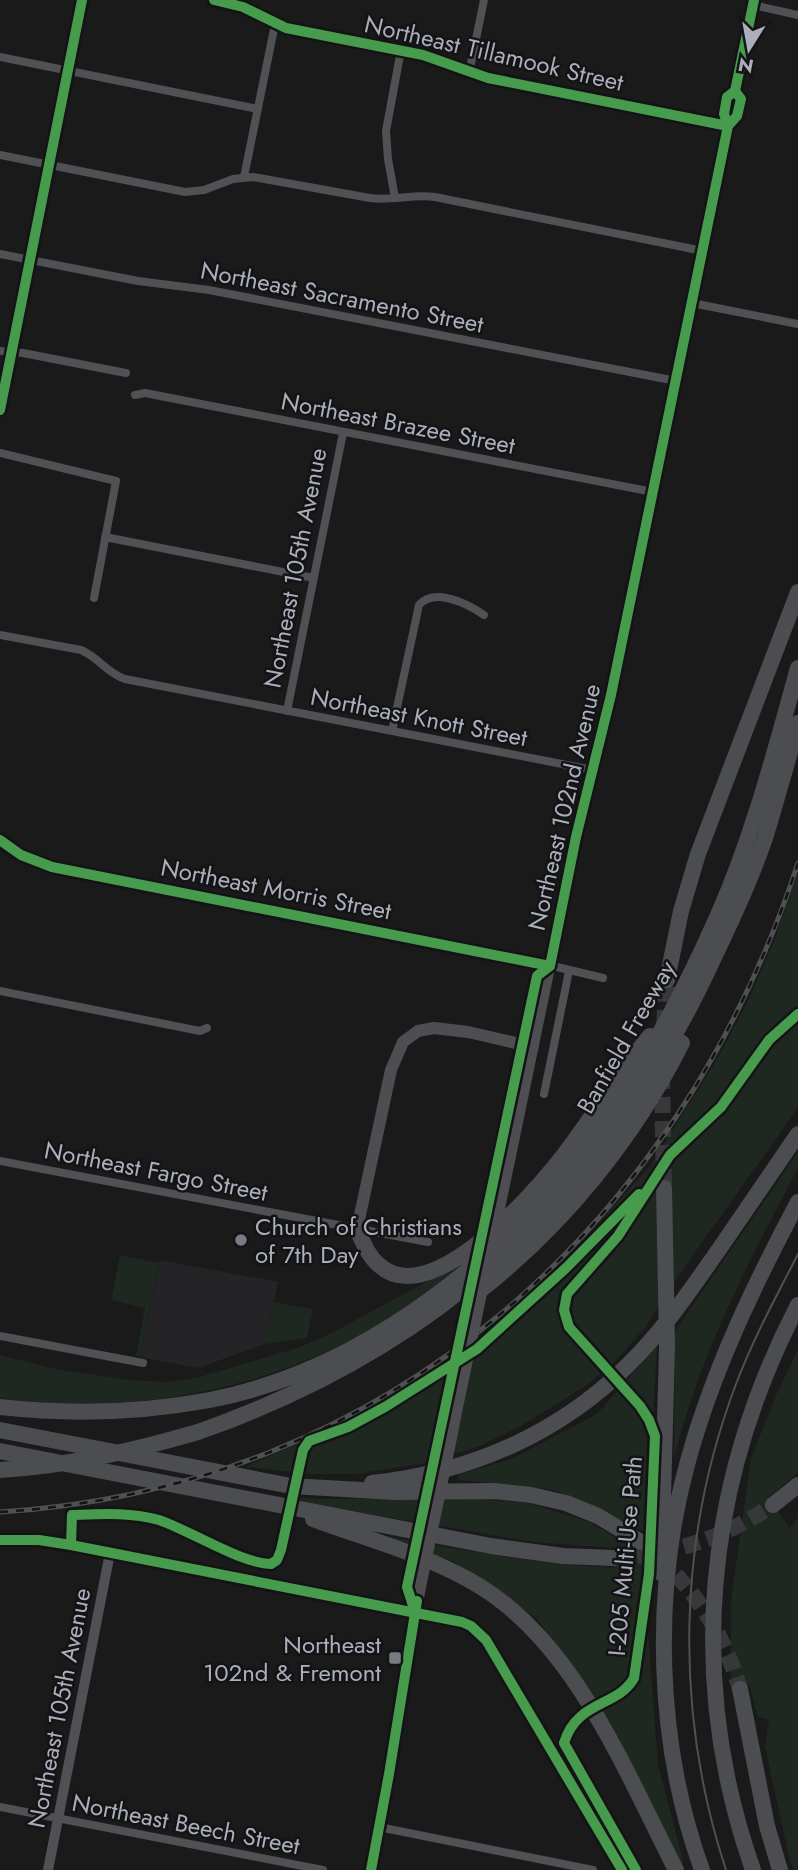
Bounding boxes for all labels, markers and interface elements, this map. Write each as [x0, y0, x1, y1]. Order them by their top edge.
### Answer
street label: Northeast Tillamook Street [361, 6, 627, 100]
north arrow [714, 14, 784, 84]
text: N [736, 51, 756, 80]
street label: Northeast Sacramento Street [197, 252, 487, 342]
street label: Northeast Brazee Street [278, 383, 518, 463]
street label: Northeast 105th Avenue [255, 445, 335, 691]
street label: Northeast Knott Street [308, 679, 531, 755]
street label: Northeast 102nd Avenue [519, 680, 609, 934]
street label: Northeast Morris Street [158, 849, 395, 929]
street label: Banfield Freeway [568, 954, 684, 1120]
street label: Northeast Fargo Street [41, 1132, 271, 1210]
place label: Church of Christians of 7th Day [255, 1209, 462, 1272]
marker: Church of Christians of 7th Day [233, 1232, 249, 1248]
street label: I-205 Multi-Use Path [599, 1454, 651, 1658]
street label: Northeast 105th Avenue [19, 1585, 99, 1831]
place label: Northeast 102nd & Fremont [203, 1627, 381, 1690]
marker: Northeast 102nd & Fremont [387, 1650, 403, 1666]
street label: Northeast Beech Street [69, 1785, 303, 1863]

